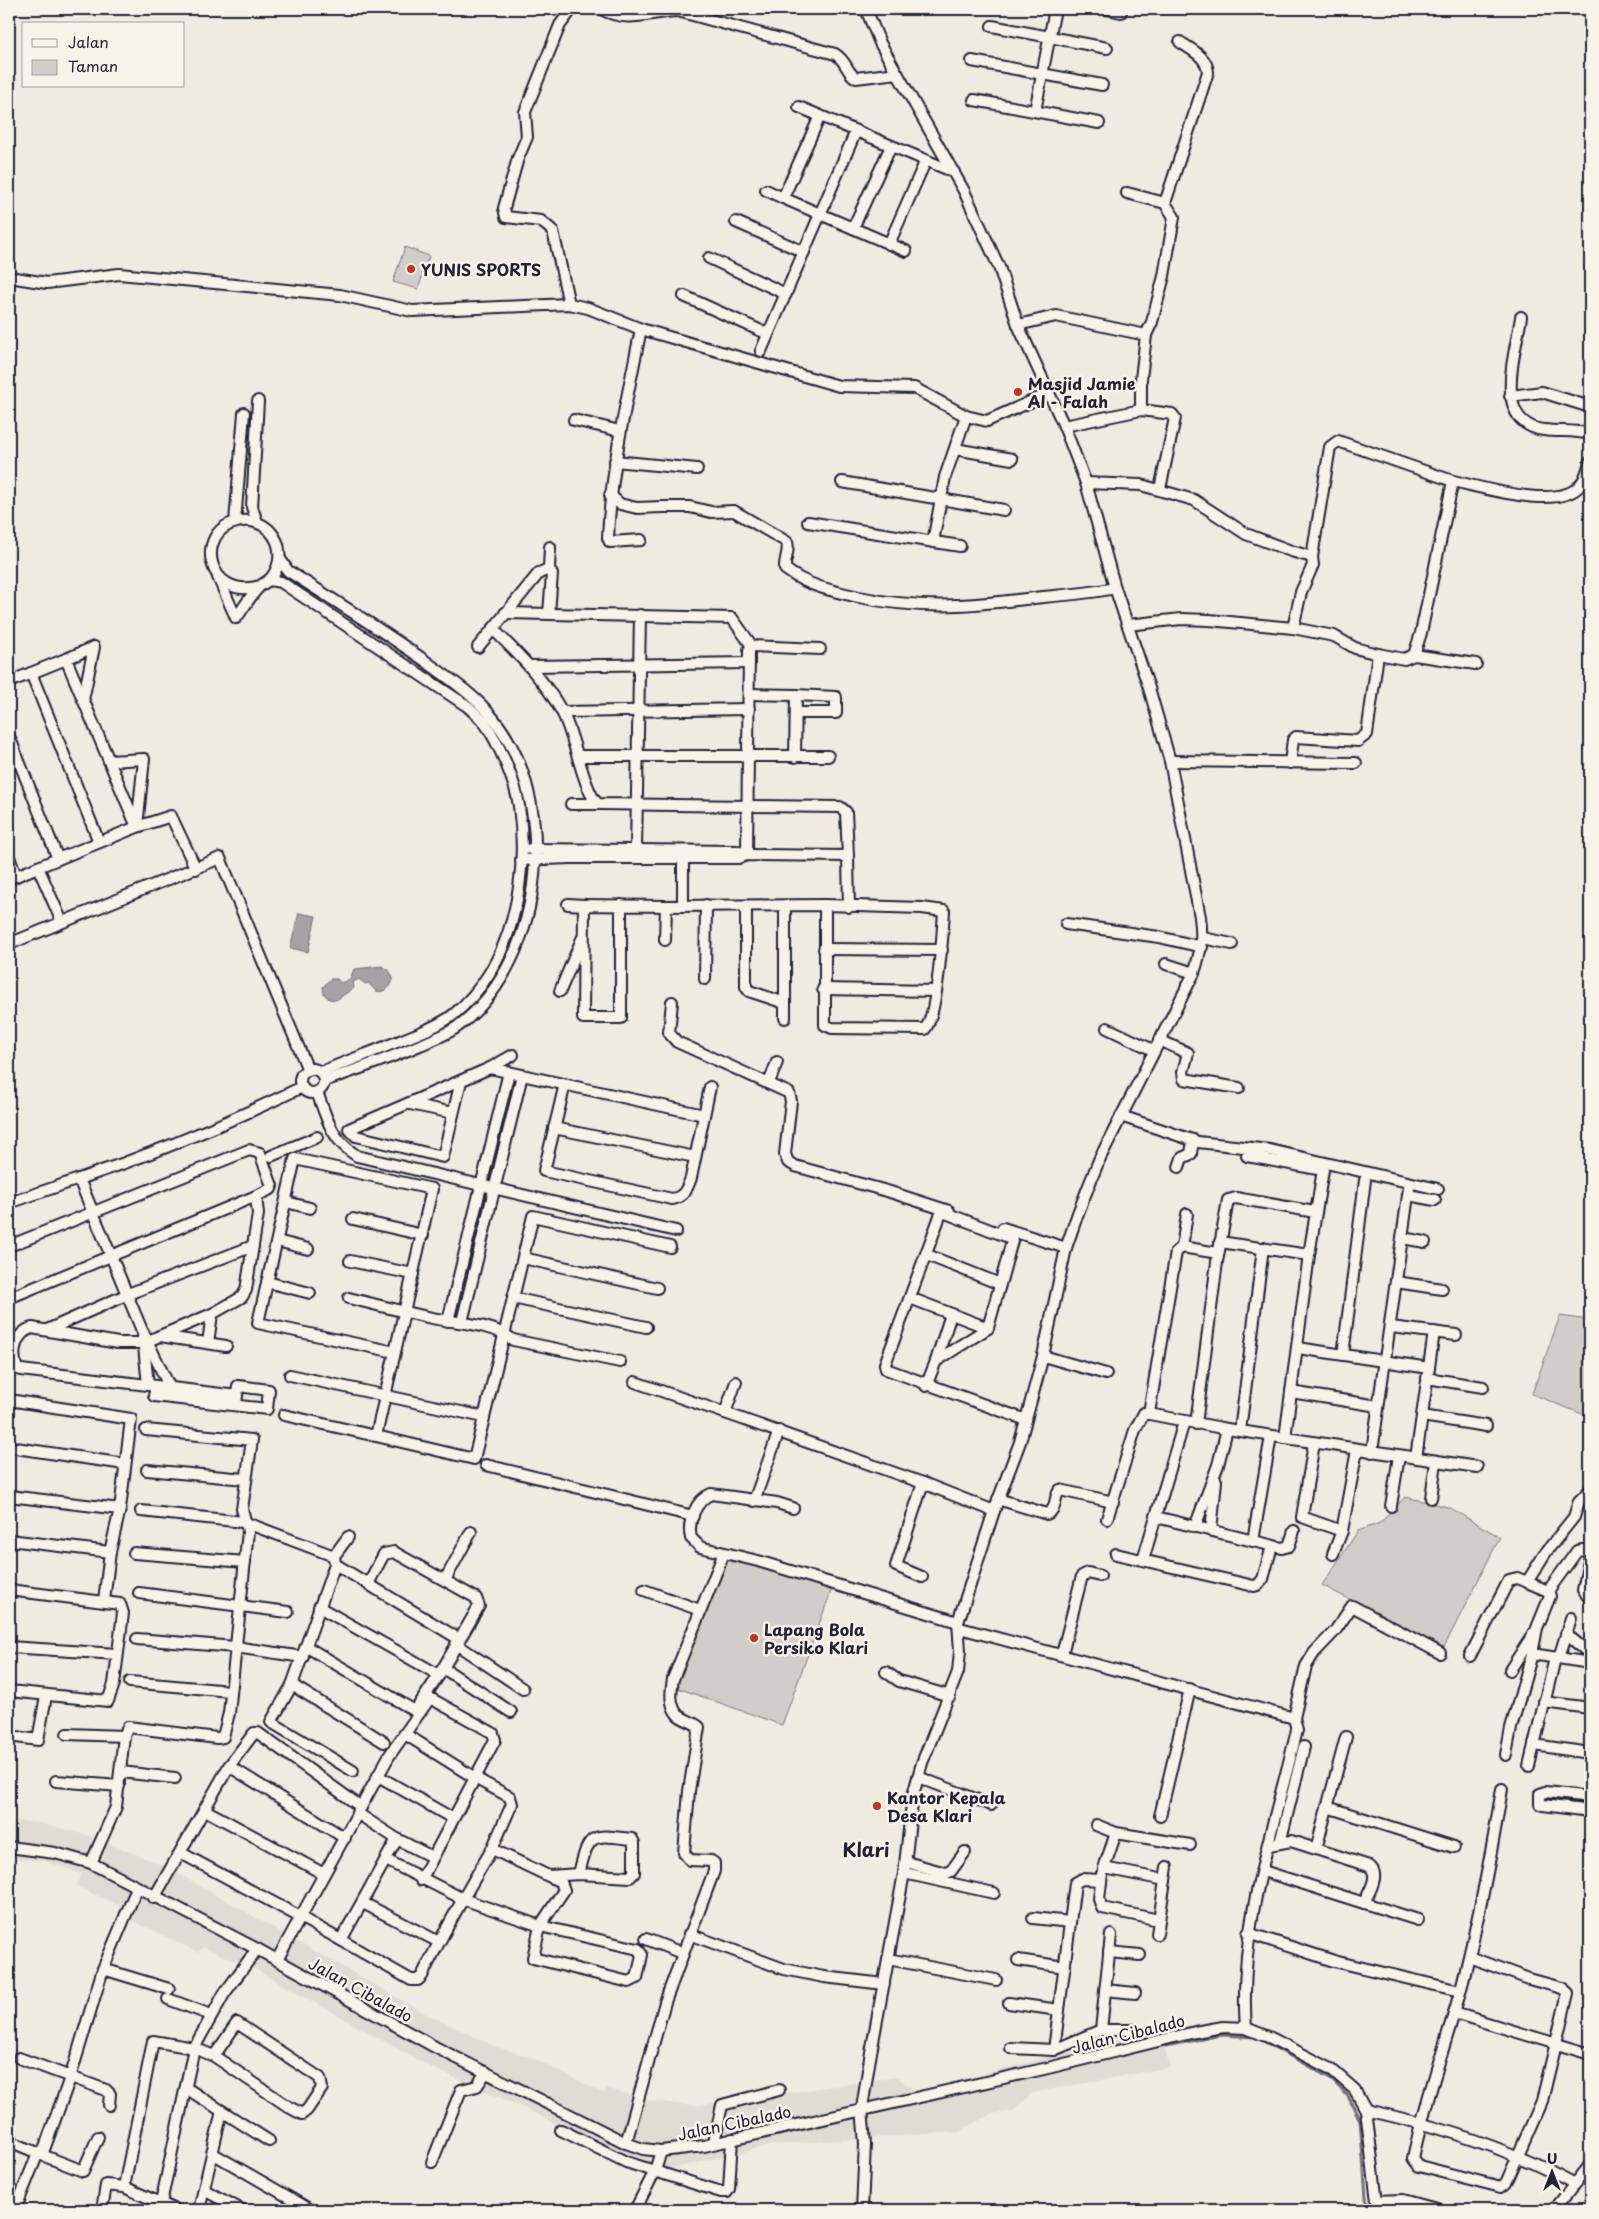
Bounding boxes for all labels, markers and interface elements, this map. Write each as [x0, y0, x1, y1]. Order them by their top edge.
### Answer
legend [22, 22, 185, 88]
text: Jalan [68, 30, 109, 53]
text: Taman [68, 54, 118, 77]
place label: YUNIS SPORTS [421, 257, 541, 281]
marker: YUNIS SPORTS [405, 263, 417, 275]
place label: Masjid Jamie Al - Falah [1028, 371, 1136, 413]
marker: Masjid Jamie Al - Falah [1012, 386, 1024, 398]
place label: Lapang Bola Persiko Klari [764, 1617, 868, 1659]
marker: Lapang Bola Persiko Klari [748, 1632, 760, 1644]
place label: Kantor Kepala Desa Klari [887, 1785, 1006, 1827]
marker: Kantor Kepala Desa Klari [871, 1800, 883, 1812]
district label: Klari [843, 1835, 889, 1863]
street label: Jalan Cibalado [305, 1950, 418, 2028]
street label: Jalan Cibalado [1069, 2007, 1187, 2059]
street label: Jalan Cibalado [675, 2098, 793, 2146]
north arrow [1526, 2146, 1576, 2196]
text: U [1547, 2148, 1557, 2169]

